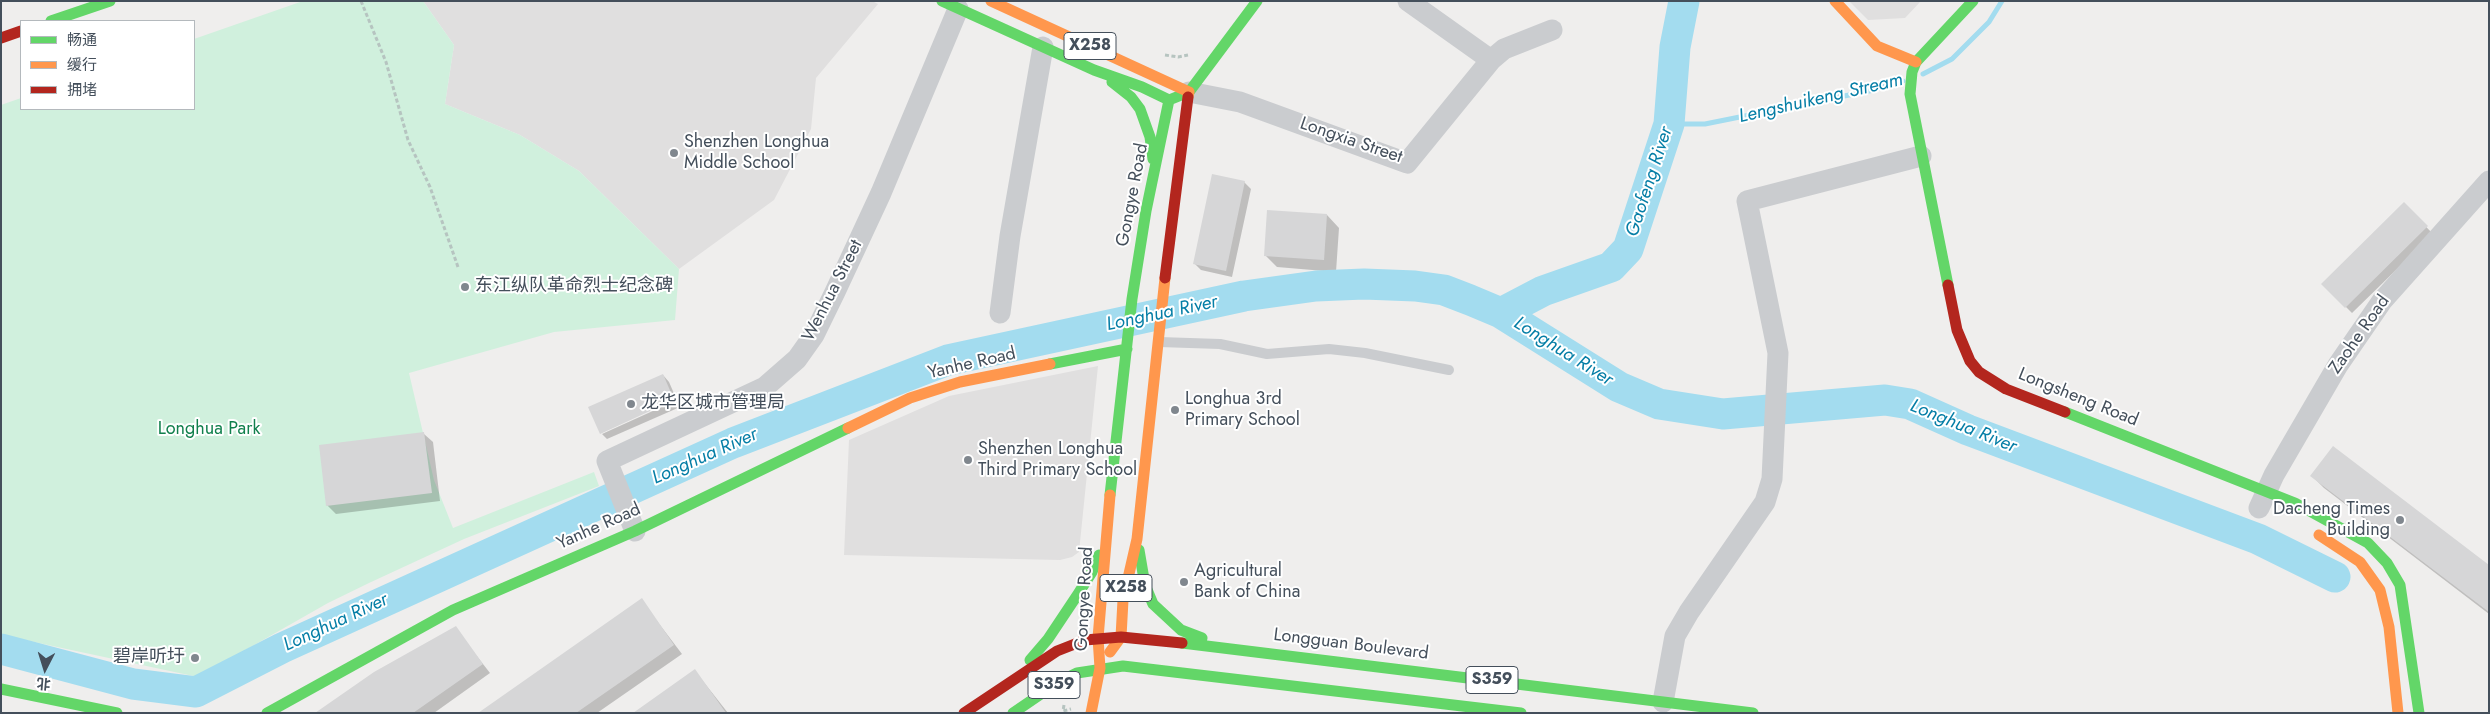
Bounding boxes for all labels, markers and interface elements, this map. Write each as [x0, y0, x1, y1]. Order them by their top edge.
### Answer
legend [20, 20, 195, 110]
text: 畅通 [67, 29, 97, 51]
road number: X258 [1064, 32, 1116, 59]
text: 缓行 [67, 54, 97, 76]
water label: Lengshuikeng Stream [1737, 69, 1905, 129]
text: 拥堵 [67, 79, 97, 101]
street label: Longxia Street [1297, 113, 1405, 169]
water label: Gaofeng River [1621, 124, 1679, 240]
place label: Shenzhen Longhua Middle School [684, 132, 829, 174]
street label: Gongye Road [1112, 142, 1154, 248]
marker: Shenzhen Longhua Middle School [668, 147, 680, 159]
street label: Wenhua Street [798, 237, 868, 345]
place label: 东江纵队革命烈士纪念碑 [475, 276, 673, 298]
marker: 东江纵队革命烈士纪念碑 [459, 281, 471, 293]
water label: Longhua River [1104, 291, 1220, 337]
street label: Zaohe Road [2325, 291, 2395, 379]
water label: Longhua River [1509, 312, 1617, 392]
street label: Yanhe Road [926, 343, 1018, 385]
street label: Longsheng Road [2015, 364, 2141, 432]
place label: Longhua 3rd Primary School [1185, 389, 1300, 432]
place label: 龙华区城市管理局 [641, 393, 785, 415]
water label: Longhua River [1906, 395, 2020, 459]
marker: 龙华区城市管理局 [625, 398, 637, 410]
marker: Longhua 3rd Primary School [1169, 404, 1181, 416]
park label: Longhua Park [158, 419, 260, 441]
water label: Longhua River [649, 424, 761, 490]
place label: Shenzhen Longhua Third Primary School [978, 439, 1137, 482]
marker: Shenzhen Longhua Third Primary School [962, 454, 974, 466]
street label: Yanhe Road [554, 499, 644, 555]
place label: Dacheng Times Building [2273, 499, 2390, 542]
marker: Dacheng Times Building [2394, 514, 2406, 526]
street label: Gongye Road [1071, 546, 1099, 652]
place label: Agricultural Bank of China [1194, 561, 1300, 604]
road number: X258 [1100, 574, 1152, 602]
marker: Agricultural Bank of China [1178, 576, 1190, 588]
water label: Longhua River [280, 589, 392, 657]
street label: Longguan Boulevard [1272, 625, 1430, 665]
north arrow [20, 644, 70, 694]
place label: 碧岸听圩 [113, 647, 185, 669]
marker: 碧岸听圩 [189, 652, 201, 664]
road number: S359 [1466, 666, 1518, 694]
road number: S359 [1028, 672, 1080, 698]
text: 北 [36, 673, 52, 695]

